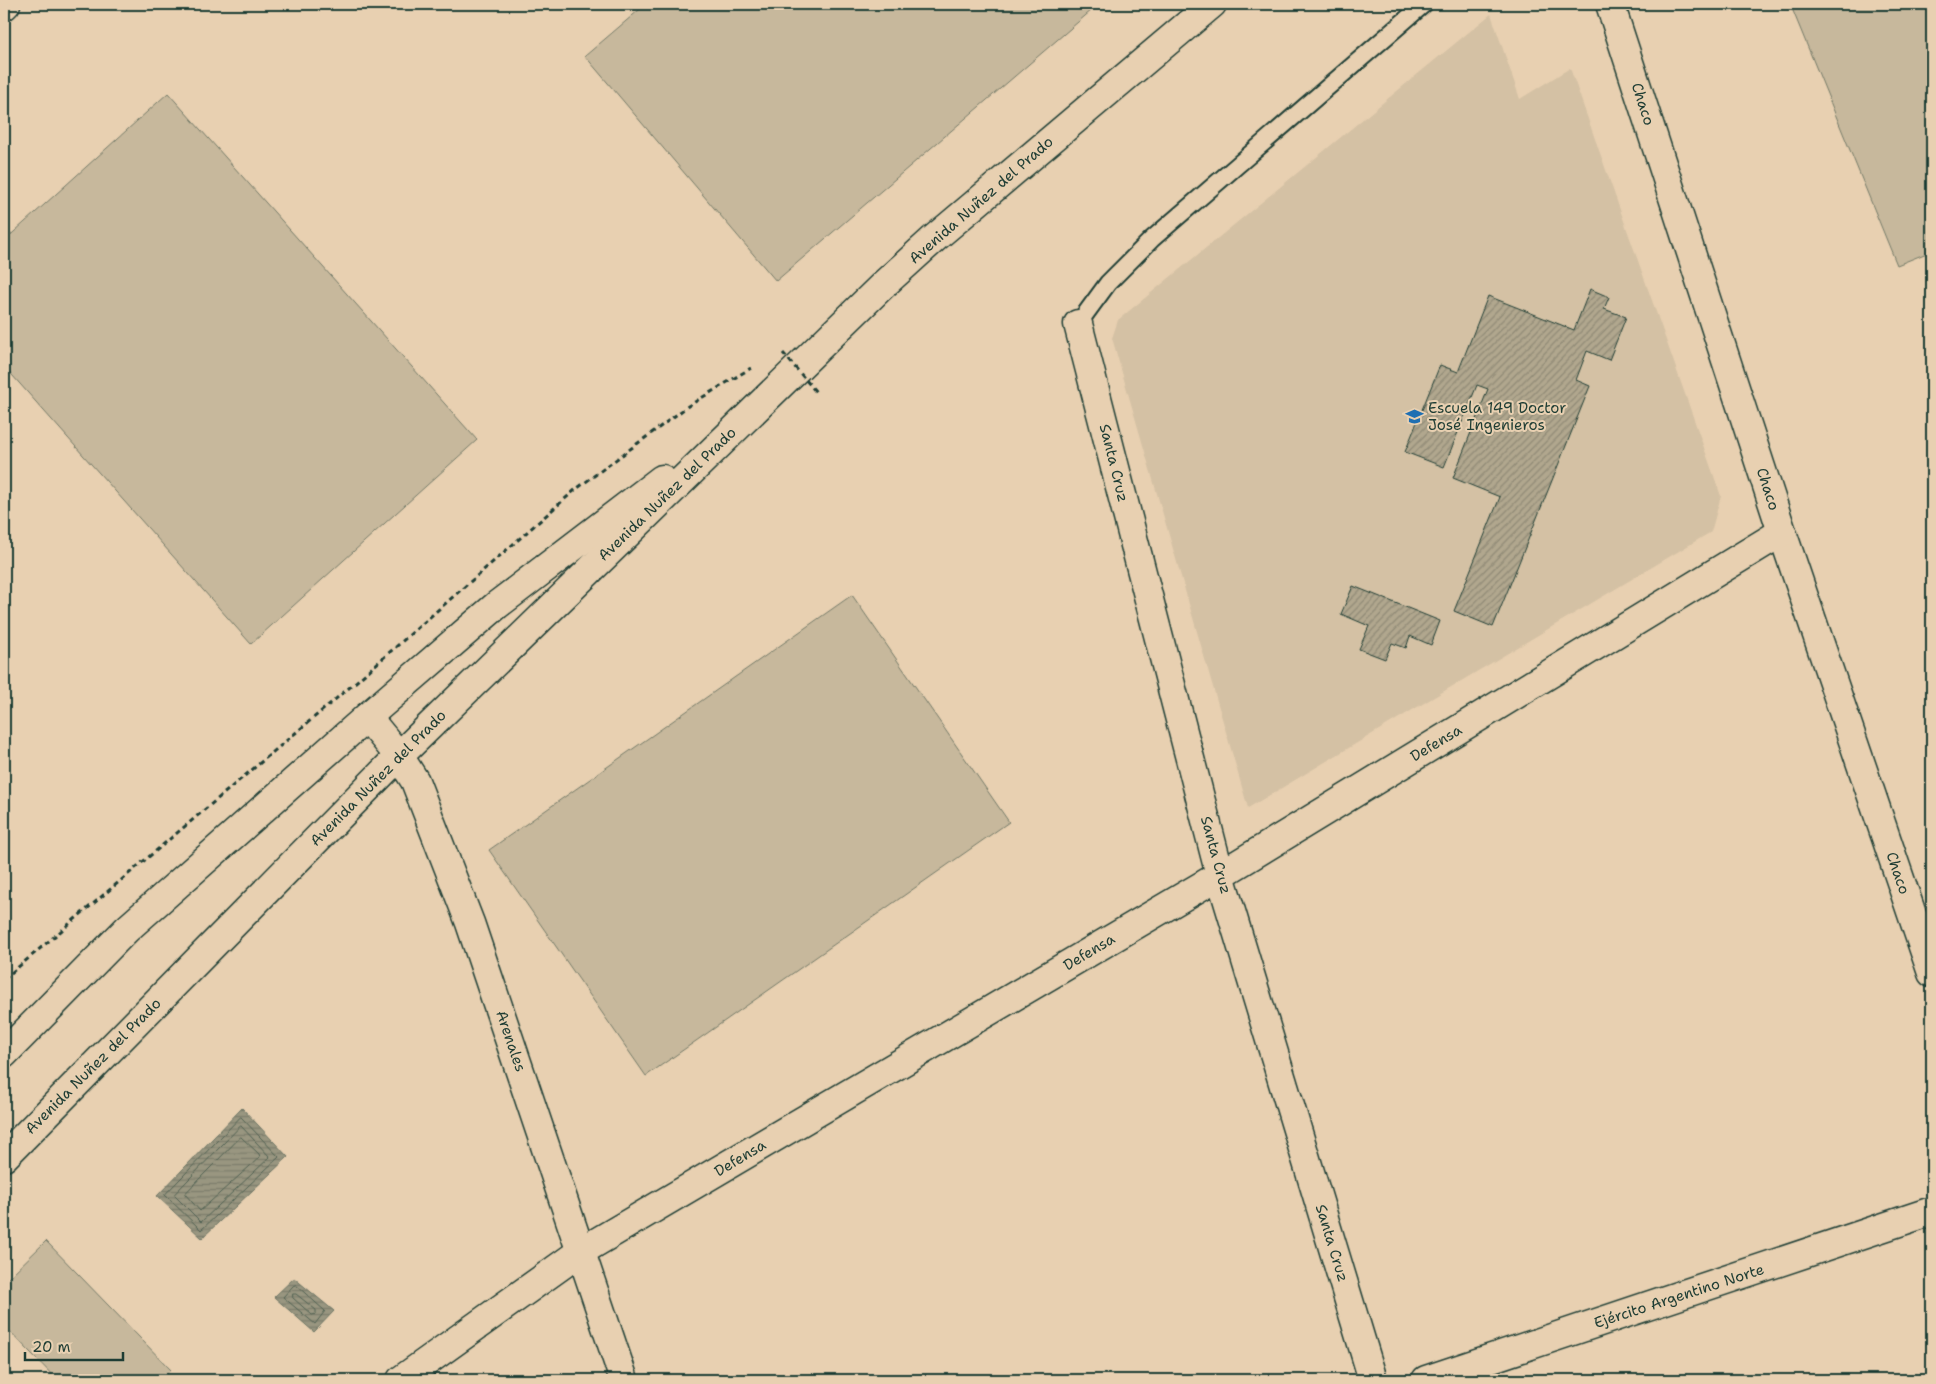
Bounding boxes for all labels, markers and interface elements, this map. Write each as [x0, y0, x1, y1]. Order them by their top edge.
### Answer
street label: Chaco [1627, 80, 1659, 128]
street label: Avenida Nuñez del Prado [905, 132, 1057, 268]
place label: Escuela 149 Doctor José Ingenieros [1428, 398, 1566, 435]
school or university icon: Escuela 149 Doctor José Ingenieros [1404, 407, 1424, 427]
street label: Santa Cruz [1095, 422, 1133, 504]
street label: Avenida Nuñez del Prado [594, 423, 740, 565]
street label: Chaco [1752, 465, 1784, 513]
street label: Avenida Nuñez del Prado [306, 706, 450, 850]
street label: Defensa [1406, 719, 1466, 766]
street label: Santa Cruz [1196, 814, 1236, 896]
street label: Chaco [1881, 849, 1915, 897]
street label: Defensa [1059, 928, 1119, 975]
street label: Avenida Nuñez del Prado [21, 994, 165, 1138]
street label: Arenales [491, 1008, 531, 1074]
street label: Defensa [710, 1134, 770, 1181]
street label: Santa Cruz [1311, 1202, 1353, 1284]
street label: Ejército Argentino Norte [1591, 1259, 1767, 1333]
scale bar [25, 1329, 122, 1361]
text: 20 m [32, 1337, 71, 1357]

